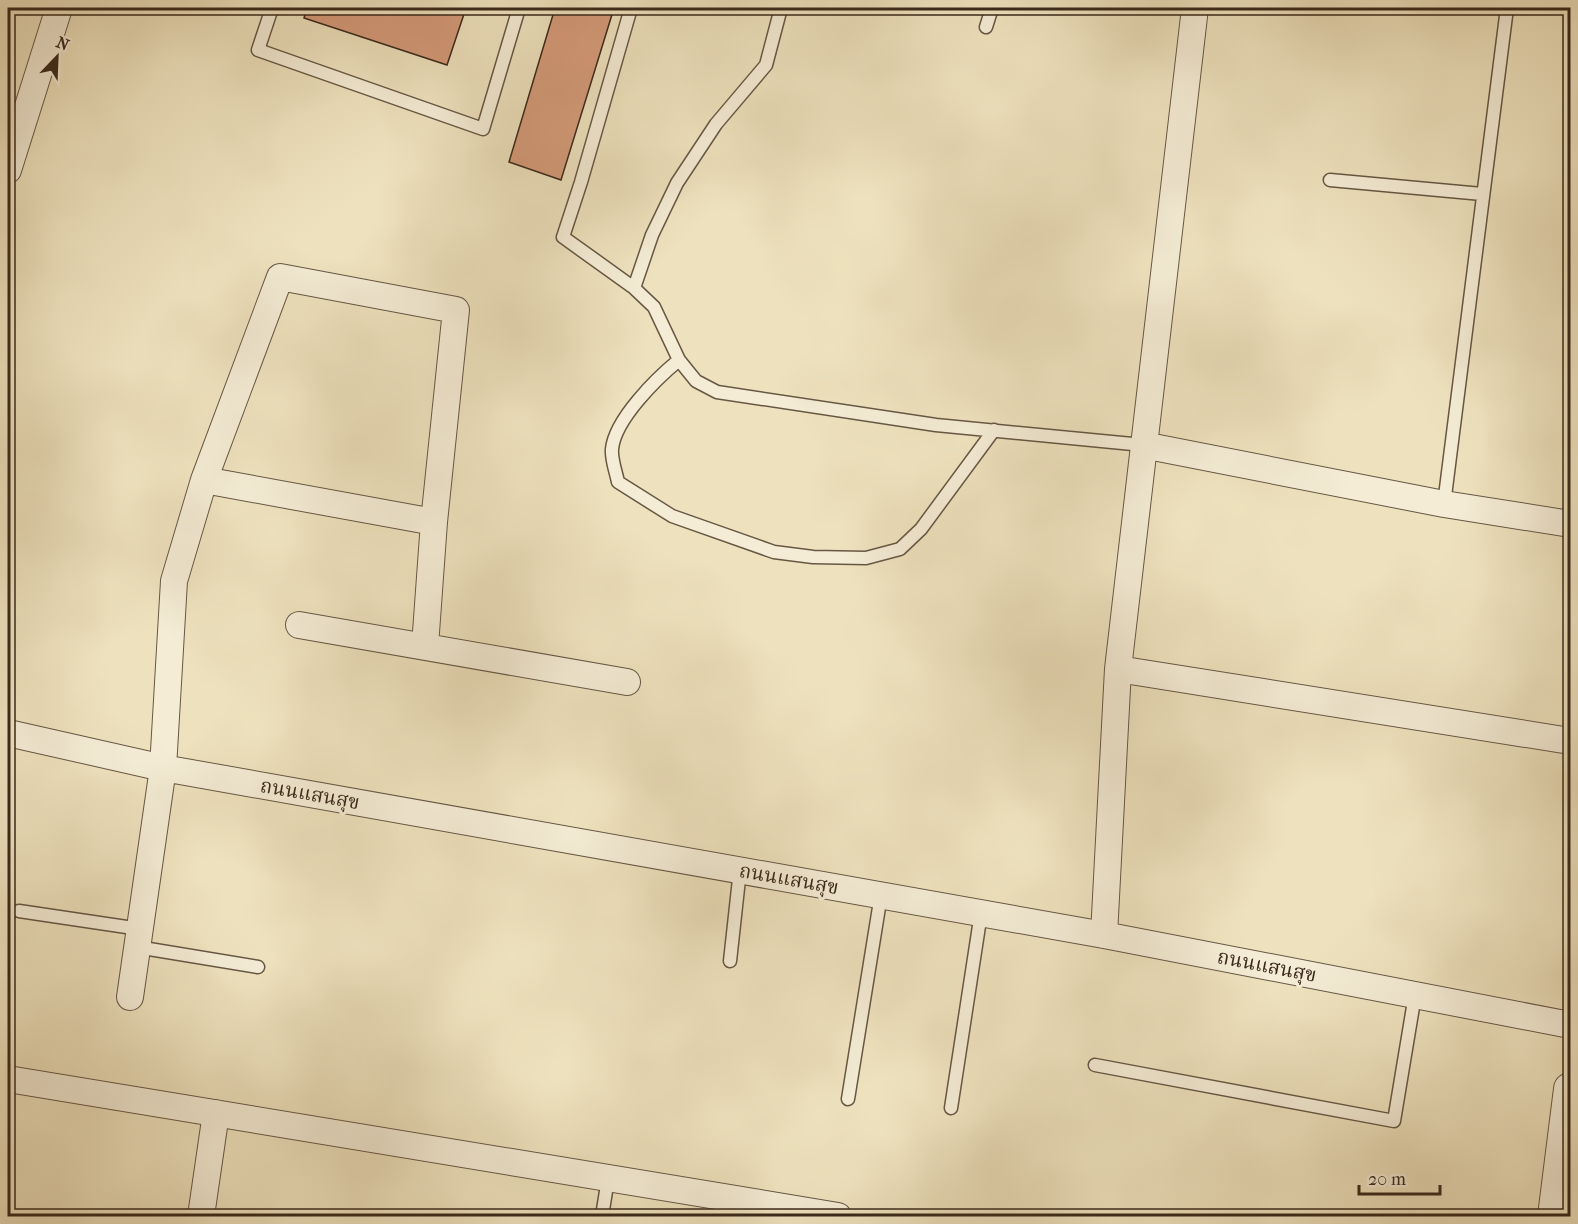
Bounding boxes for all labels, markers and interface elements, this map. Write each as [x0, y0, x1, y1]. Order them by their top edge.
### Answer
north arrow [27, 27, 87, 87]
text: N [53, 33, 73, 55]
street label: ถนนแสนสุข [258, 774, 362, 815]
street label: ถนนแสนสุข [737, 859, 841, 900]
street label: ถนนแสนสุข [1215, 945, 1319, 988]
scale bar [1359, 1158, 1440, 1196]
text: 20 m [1368, 1169, 1406, 1190]

